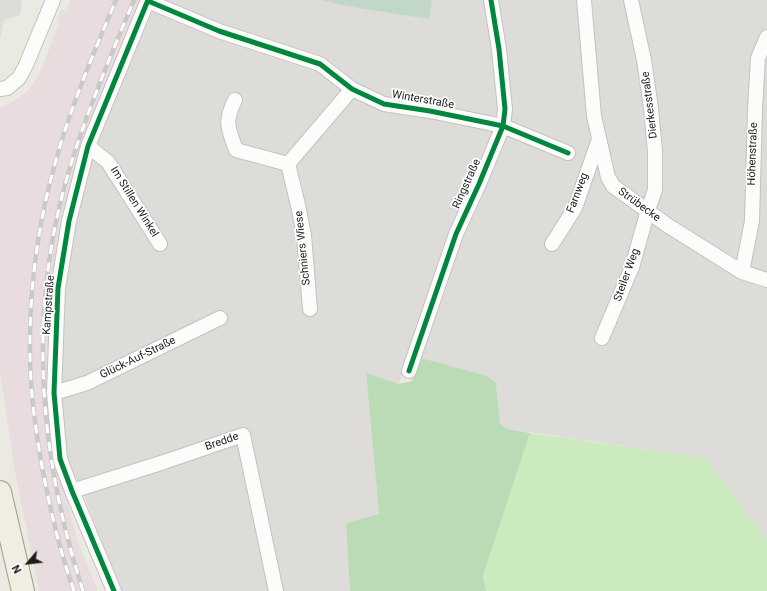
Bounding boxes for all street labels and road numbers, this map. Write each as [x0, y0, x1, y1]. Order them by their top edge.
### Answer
street label: Dierkesstraße [639, 71, 661, 139]
street label: Winterstraße [391, 88, 455, 112]
street label: Höhenstraße [745, 122, 761, 186]
street label: Ringstraße [450, 157, 484, 211]
street label: Im Stillen Winkel [107, 164, 161, 240]
street label: Farnweg [564, 171, 592, 215]
street label: Strübecke [615, 185, 663, 225]
street label: Schniers Wiese [293, 210, 313, 286]
street label: Steiler Weg [611, 247, 643, 303]
street label: Kampstraße [40, 275, 58, 335]
street label: Glück-Auf-Straße [98, 334, 178, 382]
street label: Bredde [204, 430, 240, 454]

